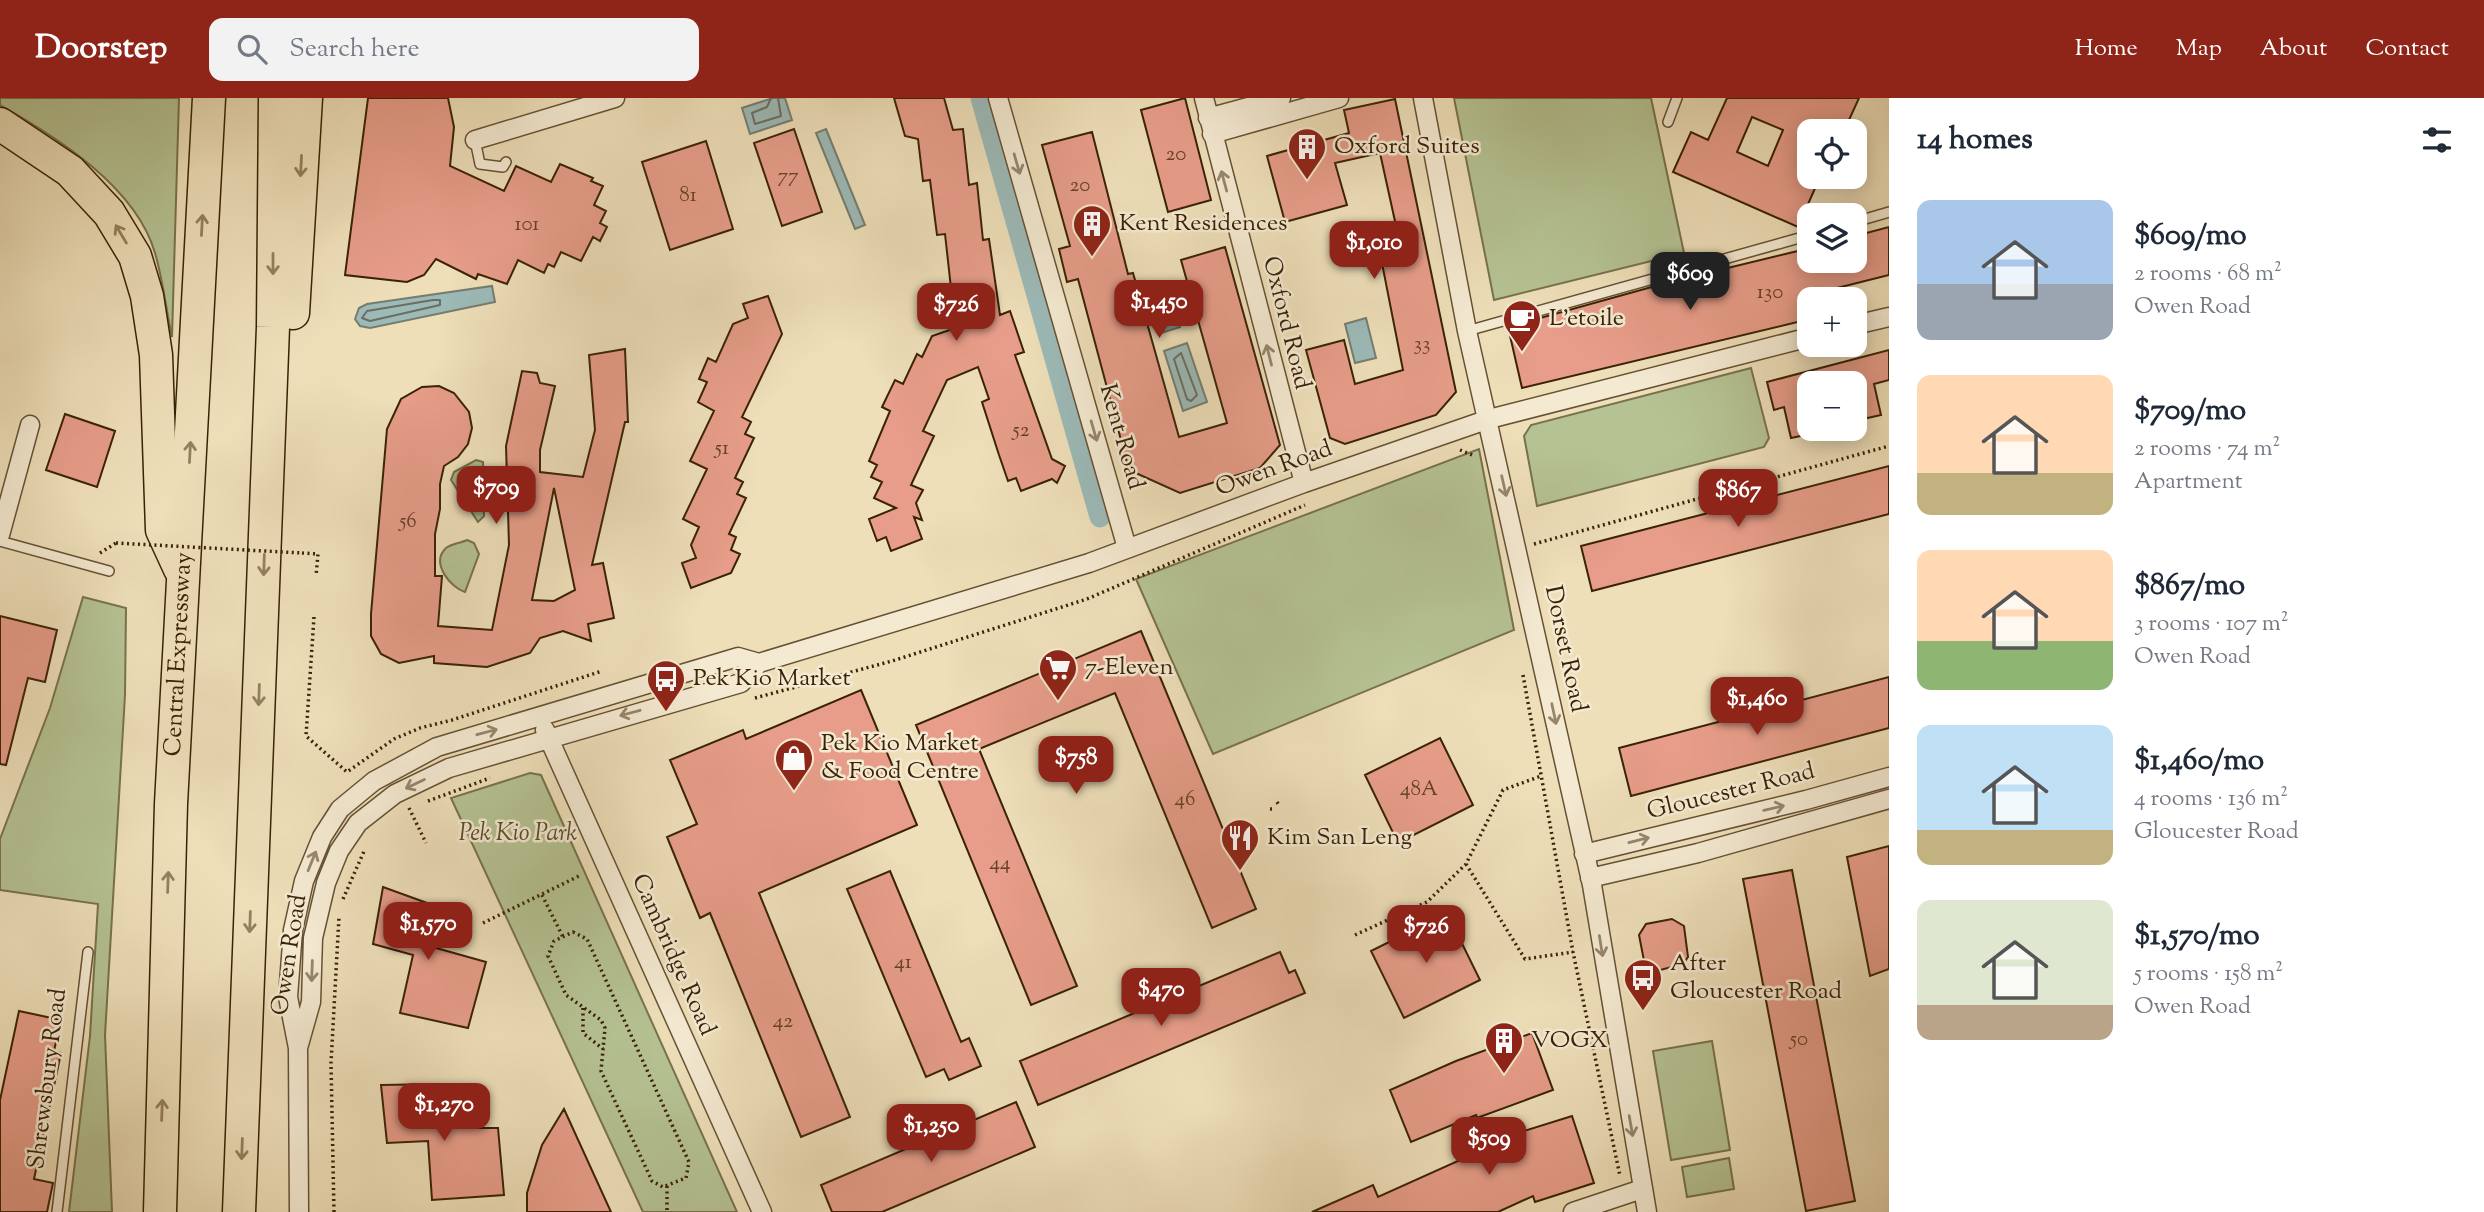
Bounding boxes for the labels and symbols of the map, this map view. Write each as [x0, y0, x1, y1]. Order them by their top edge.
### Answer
building icon: Oxford Suites [1286, 126, 1328, 181]
place label: Oxford Suites [1334, 130, 1480, 164]
house number: 20 [1166, 140, 1186, 170]
one-way arrow [1011, 152, 1024, 174]
one-way arrow [295, 154, 308, 177]
house number: 77 [777, 162, 799, 192]
one-way arrow [1217, 170, 1230, 192]
house number: 20 [1070, 171, 1090, 201]
house number: 81 [679, 181, 697, 211]
building icon: Kent Residences [1071, 203, 1113, 258]
place label: Kent Residences [1119, 207, 1288, 241]
house number: 101 [515, 210, 539, 240]
one-way arrow [196, 214, 209, 237]
pin: $1,010 [1317, 222, 1431, 281]
one-way arrow [114, 224, 128, 244]
one-way arrow [266, 252, 280, 275]
pin: $609 [1649, 252, 1731, 312]
street label: Oxford Road [1253, 253, 1319, 394]
house number: 130 [1757, 278, 1783, 308]
pin: $1,450 [1102, 280, 1216, 340]
pin: $726 [915, 284, 997, 343]
cafe icon: L'etoile [1501, 298, 1543, 353]
place label: L'etoile [1549, 302, 1624, 336]
house number: 33 [1414, 330, 1430, 360]
one-way arrow [1262, 344, 1275, 366]
street label: Kent Road [1090, 380, 1152, 494]
house number: 52 [1011, 416, 1030, 446]
one-way arrow [1088, 420, 1101, 442]
street label: Owen Road [1211, 432, 1338, 506]
house number: 51 [714, 434, 729, 464]
one-way arrow [183, 441, 196, 464]
pin: $709 [455, 466, 537, 526]
pin: $867 [1697, 470, 1779, 529]
one-way arrow [1497, 474, 1511, 497]
house number: 56 [398, 507, 417, 537]
street label: Central Expressway [157, 551, 202, 757]
one-way arrow [258, 553, 271, 576]
street label: Dorset Road [1535, 582, 1595, 716]
supermarket icon: 7-Eleven [1037, 647, 1079, 702]
place label: 7-Eleven [1085, 651, 1174, 685]
bus stop icon: Pek Kio Market [645, 658, 687, 713]
place label: Pek Kio Market [693, 662, 851, 696]
pin: $1,460 [1700, 678, 1814, 737]
one-way arrow [253, 683, 266, 706]
one-way arrow [1547, 702, 1561, 725]
one-way arrow [620, 708, 642, 721]
one-way arrow [475, 725, 498, 738]
place label: Pek Kio Market & Food Centre [821, 727, 979, 789]
pin: $758 [1035, 736, 1117, 796]
shop icon: Pek Kio Market & Food Centre [773, 737, 815, 792]
street label: Gloucester Road [1643, 755, 1819, 829]
house number: 48A [1400, 775, 1438, 805]
one-way arrow [405, 778, 426, 791]
house number: 46 [1175, 785, 1195, 815]
one-way arrow [1762, 800, 1785, 814]
park label: Pek Kio Park [459, 817, 577, 851]
restaurant icon: Kim San Leng [1219, 817, 1261, 872]
place label: Kim San Leng [1267, 821, 1412, 855]
one-way arrow [1627, 833, 1650, 846]
house number: 44 [989, 849, 1011, 879]
one-way arrow [306, 851, 319, 873]
street label: Cambridge Road [622, 869, 724, 1042]
one-way arrow [162, 871, 175, 894]
street label: Owen Road [264, 892, 316, 1018]
pin: $1,570 [371, 902, 485, 962]
pin: $726 [1385, 906, 1467, 965]
one-way arrow [244, 910, 257, 933]
one-way arrow [1595, 934, 1608, 957]
place label: After Gloucester Road [1670, 947, 1842, 1009]
house number: 41 [894, 948, 912, 978]
bus stop icon: After Gloucester Road [1622, 957, 1664, 1012]
one-way arrow [305, 959, 318, 982]
pin: $470 [1120, 968, 1202, 1028]
street label: Shrewsbury Road [20, 986, 76, 1171]
house number: 42 [773, 1007, 793, 1037]
building icon: VOGX [1483, 1020, 1525, 1075]
place label: VOGX [1531, 1024, 1608, 1058]
house number: 50 [1789, 1025, 1808, 1055]
pin: $1,270 [387, 1084, 501, 1143]
one-way arrow [155, 1098, 169, 1121]
pin: $1,250 [874, 1104, 988, 1164]
one-way arrow [1625, 1114, 1638, 1137]
pin: $509 [1448, 1118, 1530, 1177]
one-way arrow [235, 1138, 248, 1161]

